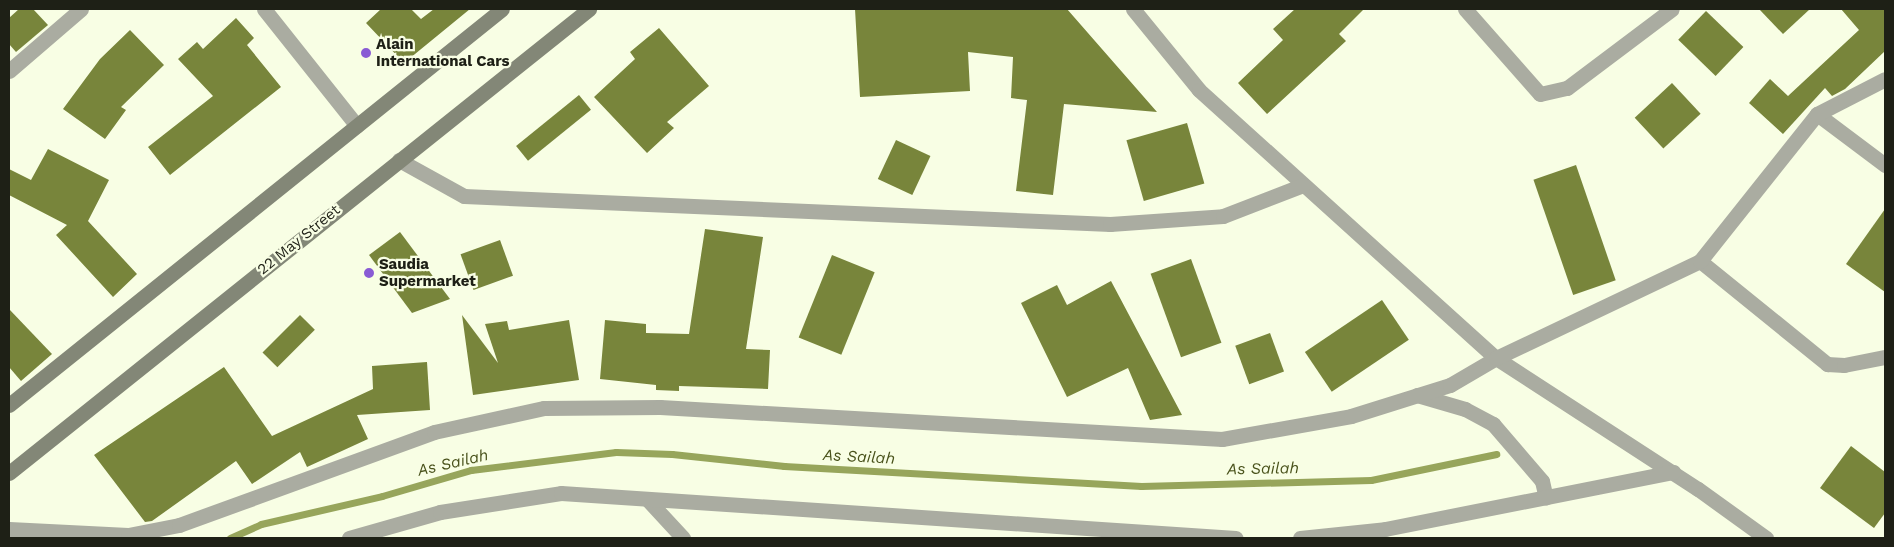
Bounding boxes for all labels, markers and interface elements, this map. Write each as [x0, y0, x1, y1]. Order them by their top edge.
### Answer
place label: Alain International Cars [376, 35, 510, 70]
marker: Alain International Cars [360, 47, 372, 59]
street label: 22 May Street [254, 201, 344, 279]
place label: Saudia Supermarket [379, 255, 476, 290]
marker: Saudia Supermarket [363, 267, 375, 279]
water label: As Sailah [416, 446, 490, 480]
water label: As Sailah [822, 446, 896, 468]
water label: As Sailah [1227, 459, 1299, 479]

